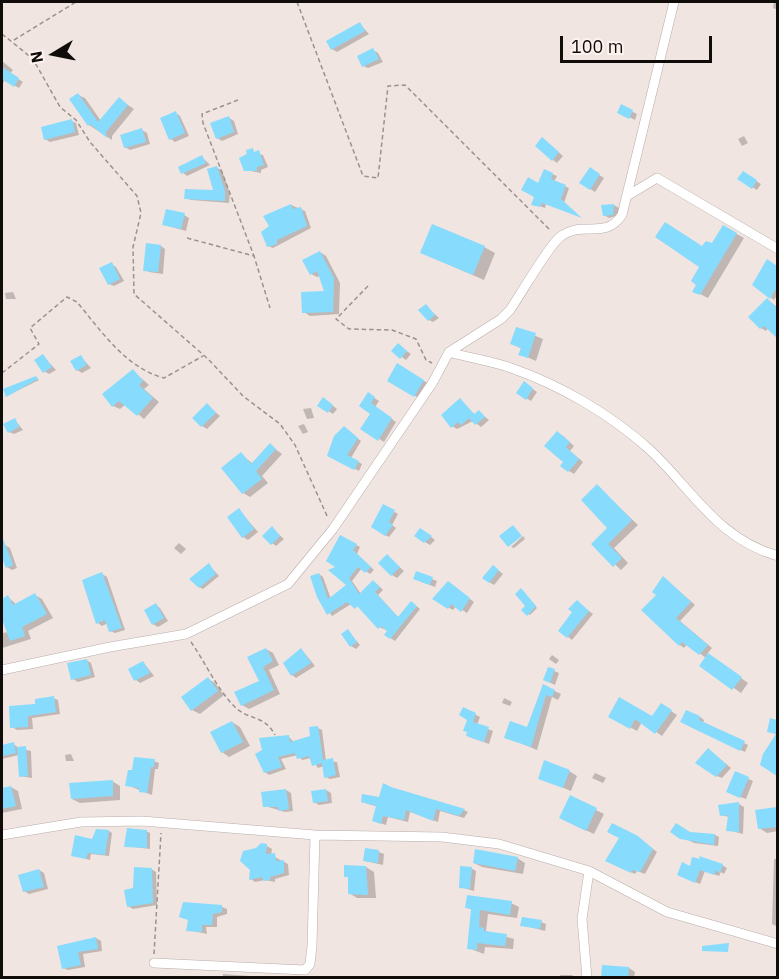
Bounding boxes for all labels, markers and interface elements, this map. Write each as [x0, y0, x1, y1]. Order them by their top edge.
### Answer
north arrow [24, 24, 84, 84]
scale bar [563, 24, 714, 62]
text: 100 m [571, 35, 623, 58]
text: N [25, 50, 47, 65]

